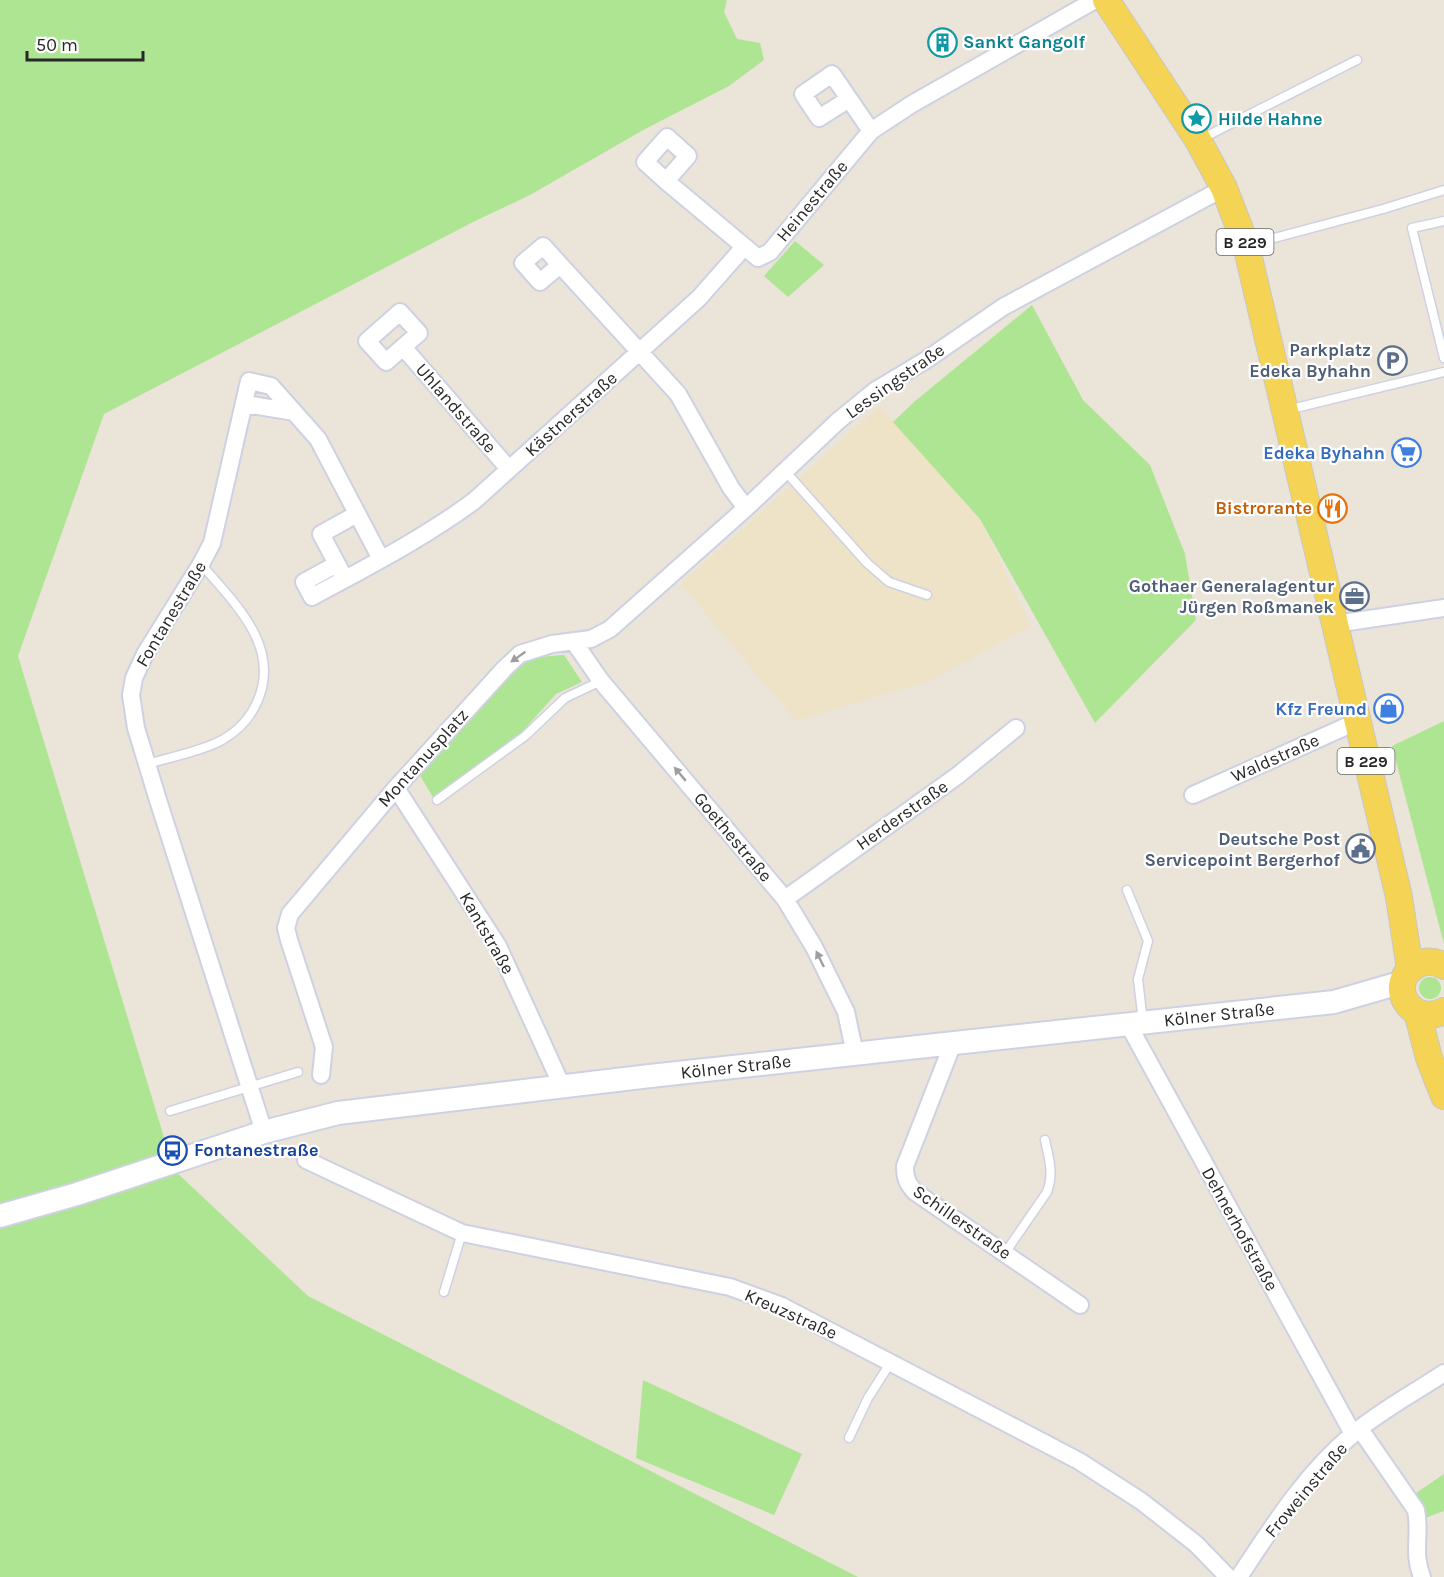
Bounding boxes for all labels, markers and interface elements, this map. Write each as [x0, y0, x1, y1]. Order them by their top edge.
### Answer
scale bar [27, 24, 142, 62]
building icon: Sankt Gangolf [926, 26, 958, 58]
place label: Sankt Gangolf [963, 31, 1086, 53]
text: 50 m [36, 34, 78, 56]
place icon: Hilde Hahne [1181, 103, 1213, 135]
place label: Hilde Hahne [1218, 108, 1322, 130]
street label: Heinestraße [772, 156, 852, 246]
road number: B 229 [1216, 229, 1274, 255]
street label: Lessingstraße [841, 339, 949, 423]
place label: Parkplatz Edeka Byhahn [1249, 339, 1371, 382]
parking icon: Parkplatz Edeka Byhahn [1376, 344, 1408, 376]
street label: Uhlandstraße [411, 359, 501, 457]
street label: Kästnerstraße [520, 367, 622, 461]
supermarket icon: Edeka Byhahn [1390, 437, 1422, 469]
place label: Edeka Byhahn [1263, 442, 1385, 464]
restaurant icon: Bistrorante [1317, 492, 1349, 524]
place label: Bistrorante [1215, 497, 1312, 519]
street label: Fontanestraße [131, 557, 211, 671]
place label: Gothaer Generalagentur Jürgen Roßmanek [1129, 575, 1334, 618]
office icon: Gothaer Generalagentur Jürgen Roßmanek [1339, 580, 1371, 612]
one-way arrow [511, 651, 527, 663]
shop icon: Kfz Freund [1372, 693, 1404, 725]
place label: Kfz Freund [1275, 698, 1367, 720]
street label: Montanusplatz [373, 704, 473, 812]
street label: Waldstraße [1228, 729, 1322, 787]
road number: B 229 [1338, 748, 1394, 774]
one-way arrow [673, 766, 686, 782]
street label: Herderstraße [852, 775, 952, 855]
street label: Goethestraße [689, 788, 777, 886]
place label: Deutsche Post Servicepoint Bergerhof [1144, 828, 1340, 871]
public building icon: Deutsche Post Servicepoint Bergerhof [1345, 833, 1377, 865]
street label: Kantstraße [455, 888, 519, 978]
one-way arrow [815, 951, 825, 968]
street label: Kölner Straße [1163, 998, 1275, 1031]
street label: Kölner Straße [679, 1050, 792, 1084]
bus stop icon: Fontanestraße [157, 1134, 189, 1166]
place label: Fontanestraße [194, 1139, 318, 1161]
street label: Dehnerhofstraße [1197, 1163, 1283, 1295]
street label: Schillerstraße [909, 1180, 1015, 1264]
street label: Kreuzstraße [741, 1284, 841, 1344]
street label: Froweinstraße [1260, 1438, 1352, 1542]

